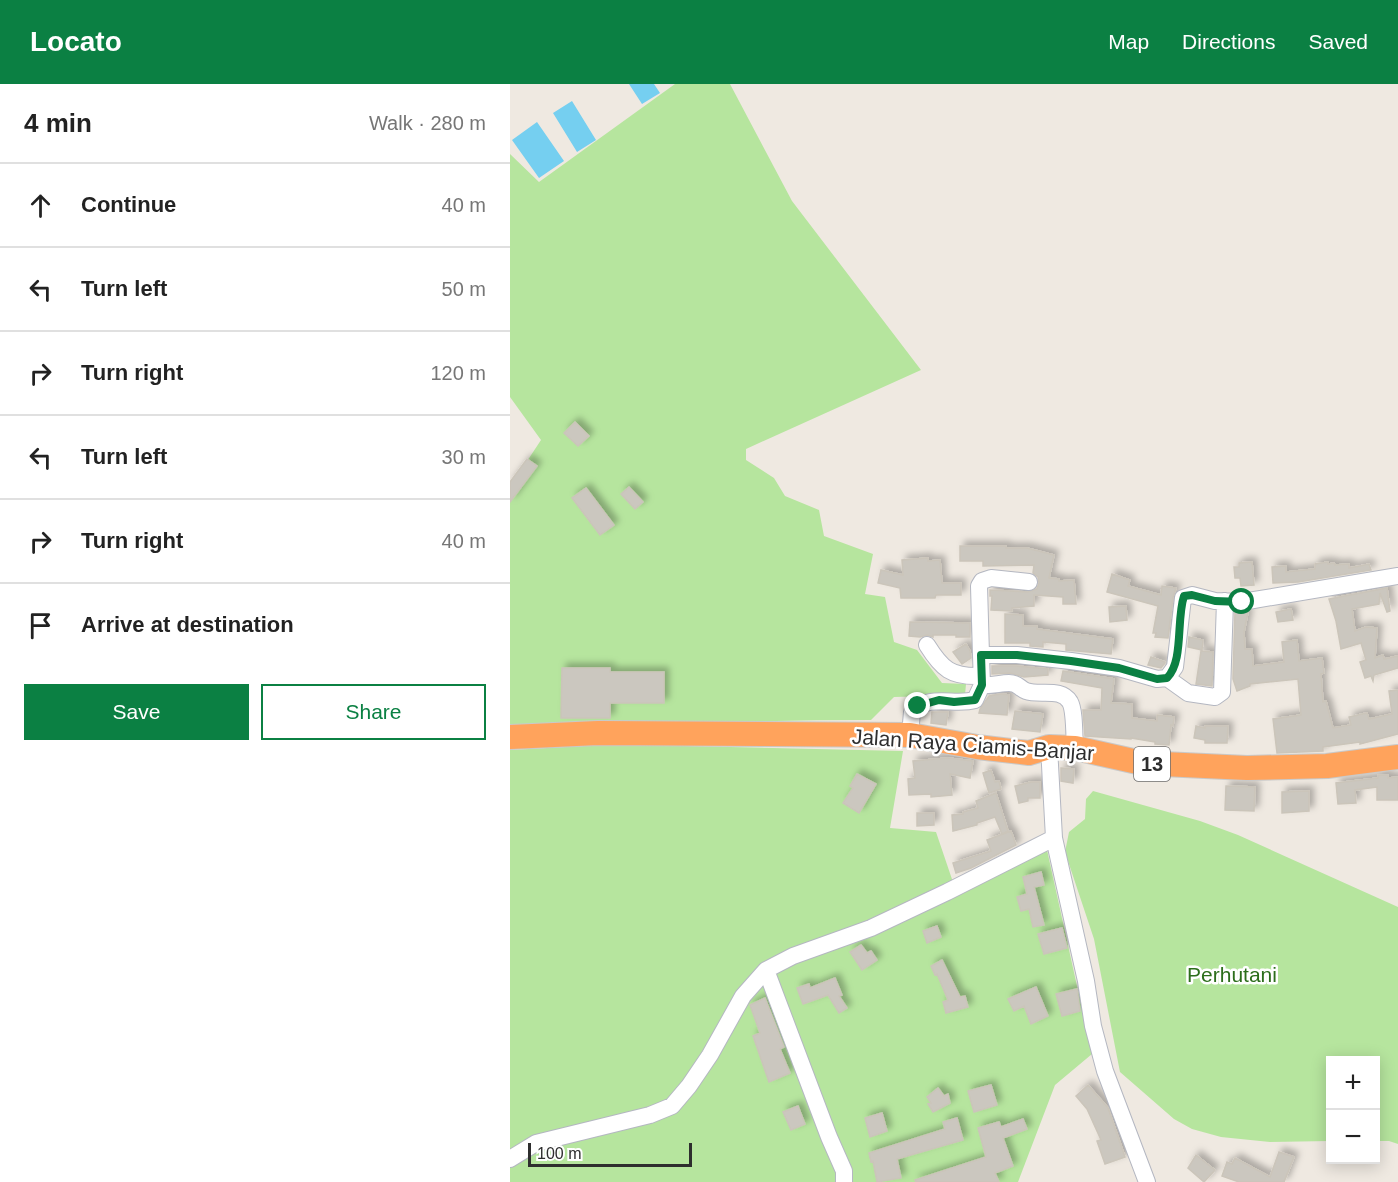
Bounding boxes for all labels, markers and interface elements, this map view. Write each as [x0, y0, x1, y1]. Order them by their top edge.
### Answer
text: Locato [30, 26, 122, 57]
text: Map [1108, 30, 1149, 53]
text: Directions [1182, 30, 1275, 53]
text: Saved [1308, 30, 1368, 53]
text: 4 min [24, 108, 92, 138]
text: Walk · 280 m [369, 112, 486, 134]
icon: ahead [24, 189, 57, 222]
text: Continue [81, 192, 176, 217]
text: 40 m [442, 194, 486, 216]
icon: left [24, 273, 57, 306]
text: Turn left [81, 276, 167, 301]
text: 50 m [442, 278, 486, 300]
icon: right [24, 357, 57, 390]
text: Turn right [81, 360, 183, 385]
text: 120 m [430, 362, 486, 384]
icon: left [24, 441, 57, 474]
text: Turn left [81, 444, 167, 469]
text: 30 m [442, 446, 486, 468]
icon: right [24, 525, 57, 558]
text: Turn right [81, 528, 183, 553]
text: 40 m [442, 530, 486, 552]
route start [1228, 588, 1254, 614]
icon: arrive [24, 609, 57, 642]
text: Arrive at destination [81, 612, 294, 637]
button: Save [24, 684, 249, 740]
button: Share [261, 684, 486, 740]
route end [904, 692, 930, 718]
street label: Jalan Raya Ciamis-Banjar [851, 725, 1095, 764]
road number: 13 [1134, 747, 1170, 781]
park label: Perhutani [1187, 963, 1277, 986]
map controls [1326, 1056, 1380, 1164]
button: + [1326, 1056, 1380, 1110]
button: − [1326, 1110, 1380, 1164]
scale bar [528, 1140, 692, 1168]
text: 100 m [537, 1145, 581, 1162]

